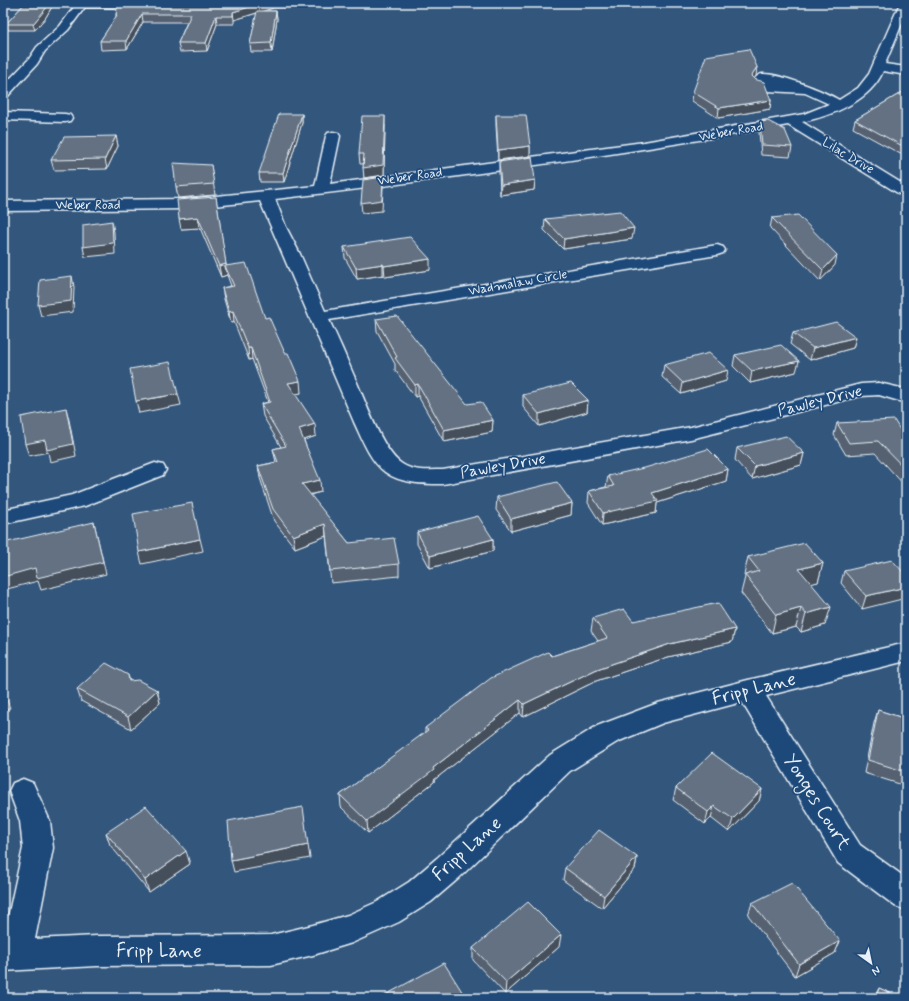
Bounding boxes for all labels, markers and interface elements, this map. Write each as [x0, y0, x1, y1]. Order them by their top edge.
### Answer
street label: Weber Road [697, 118, 765, 146]
street label: Lilac Drive [819, 134, 877, 178]
street label: Weber Road [377, 164, 443, 190]
street label: Weber Road [55, 197, 121, 214]
street label: Wadmalaw Circle [467, 266, 569, 300]
street label: Pawley Drive [775, 380, 865, 422]
street label: Pawley Drive [459, 448, 547, 484]
street label: Fripp Lane [709, 667, 799, 711]
street label: Yonges Court [776, 749, 856, 856]
street label: Fripp Lane [427, 811, 507, 887]
street label: Fripp Lane [116, 939, 202, 964]
north arrow [851, 943, 891, 983]
text: N [869, 963, 883, 978]

